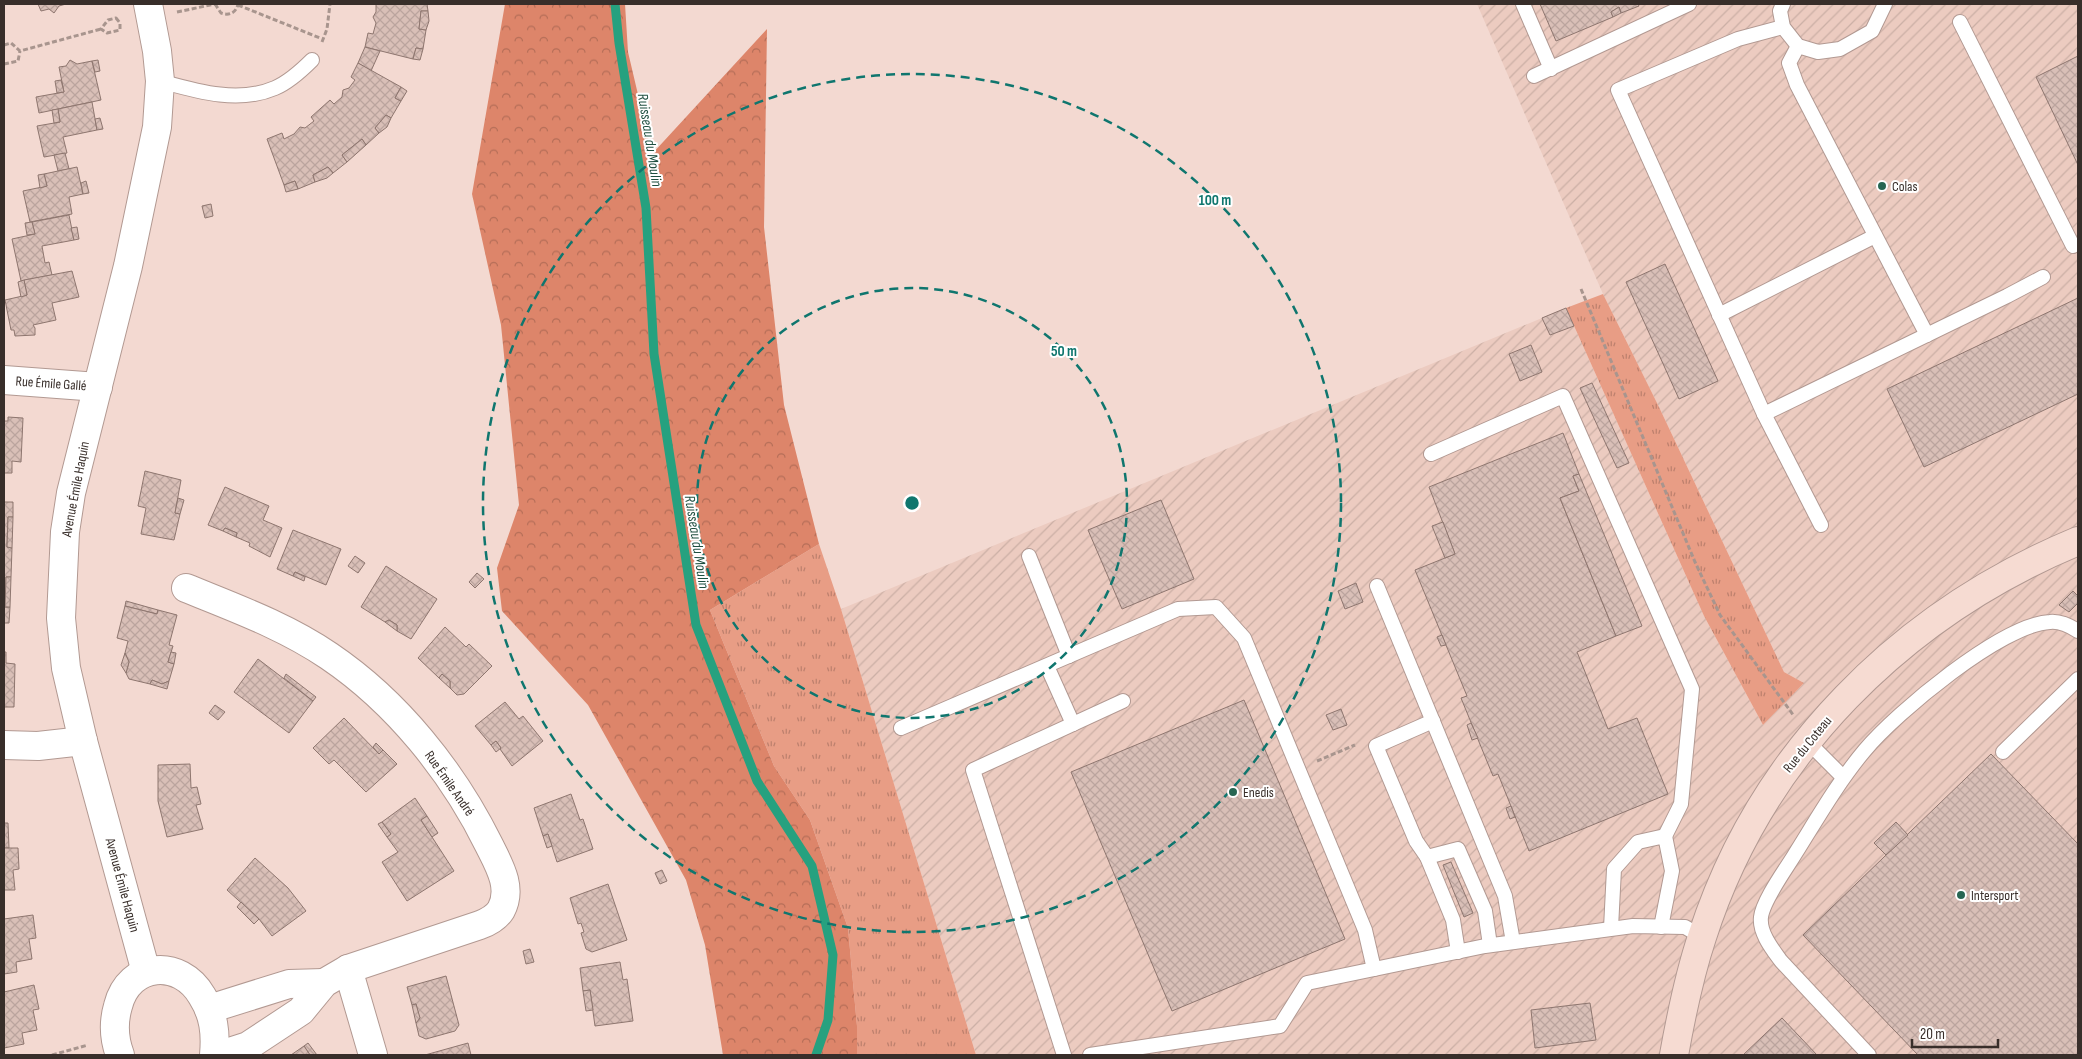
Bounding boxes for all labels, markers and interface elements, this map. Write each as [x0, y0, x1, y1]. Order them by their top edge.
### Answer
water label: Ruisseau du Moulin [633, 92, 666, 188]
place label: Colas [1892, 178, 1918, 195]
marker: Colas [1876, 180, 1888, 192]
text: 100 m [1199, 191, 1231, 210]
text: 50 m [1051, 342, 1077, 361]
street label: Rue Émile Gallé [15, 373, 87, 394]
street label: Avenue Émile Haquin [58, 440, 93, 539]
water label: Ruisseau du Moulin [680, 494, 713, 590]
centre of rings [903, 494, 921, 512]
street label: Rue du Coteau [1780, 713, 1835, 776]
street label: Rue Émile André [421, 747, 478, 819]
place label: Enedis [1243, 784, 1274, 801]
marker: Enedis [1227, 786, 1239, 798]
street label: Avenue Émile Haquin [101, 835, 143, 934]
place label: Intersport [1971, 887, 2019, 904]
marker: Intersport [1955, 889, 1967, 901]
scale bar [1912, 1016, 1998, 1048]
text: 20 m [1920, 1025, 1945, 1044]

